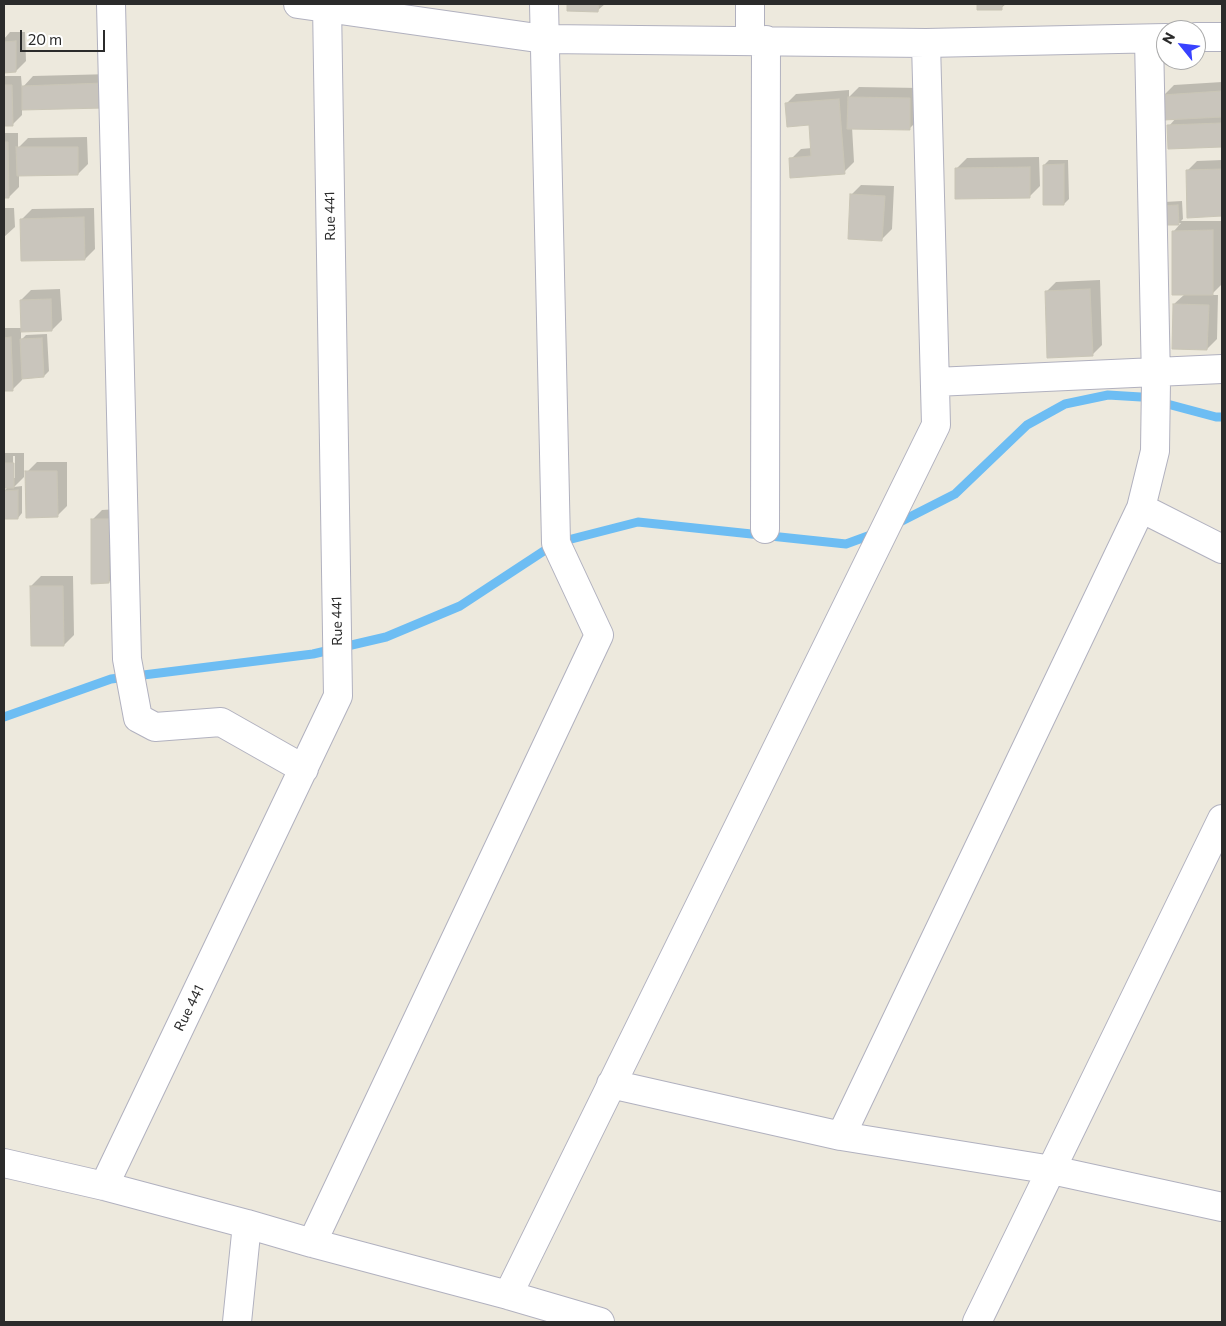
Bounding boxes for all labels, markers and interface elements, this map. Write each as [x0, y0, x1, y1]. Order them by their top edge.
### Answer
scale bar [22, 20, 108, 52]
north arrow [1156, 20, 1206, 70]
text: N [1158, 29, 1178, 47]
text: 20 m [28, 30, 62, 48]
street label: Rue 441 [321, 191, 339, 241]
street label: Rue 441 [328, 596, 346, 646]
street label: Rue 441 [171, 982, 207, 1034]

